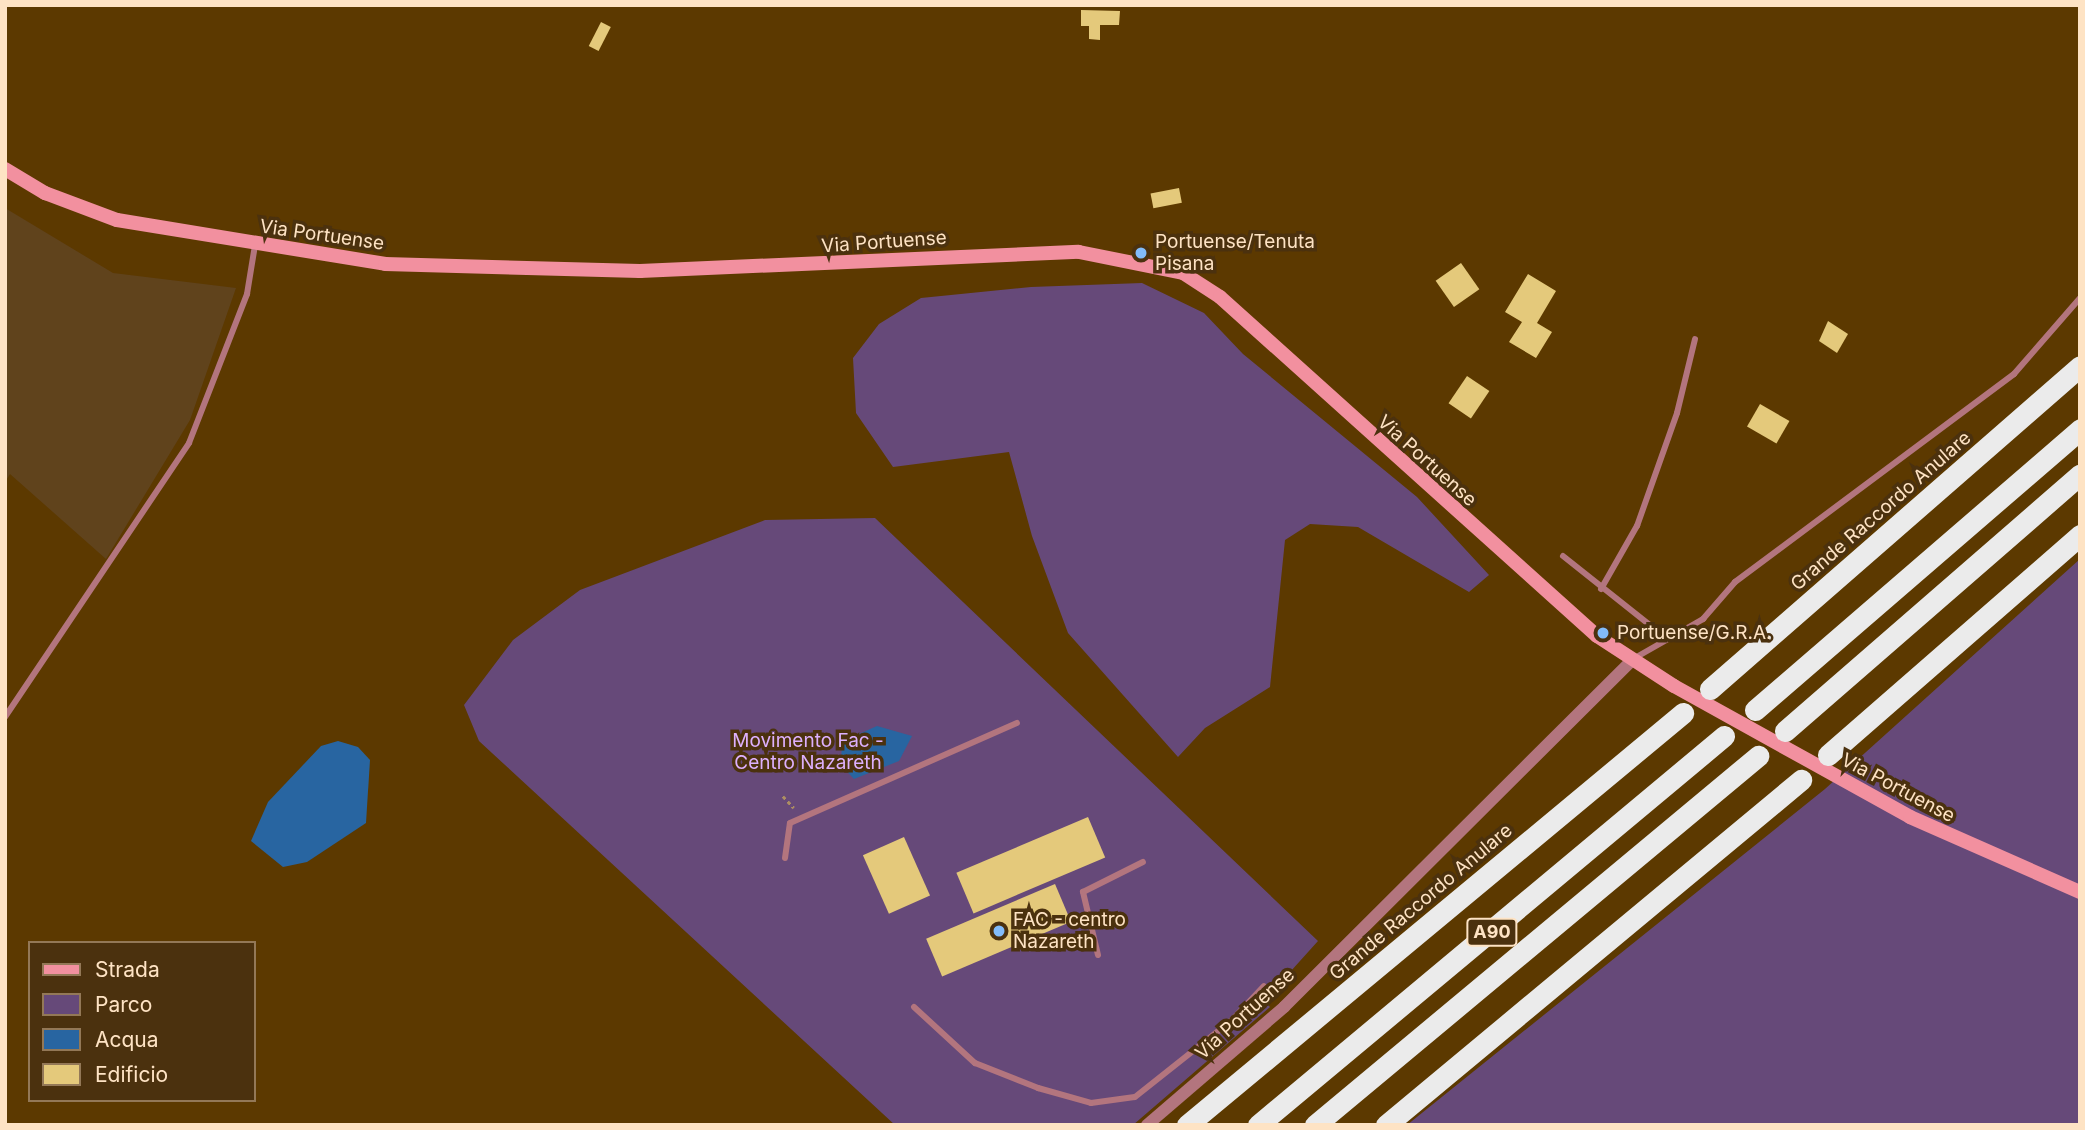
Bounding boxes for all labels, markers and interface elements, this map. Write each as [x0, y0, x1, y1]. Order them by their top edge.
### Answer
street label: Via Portuense [258, 215, 386, 255]
street label: Via Portuense [821, 226, 947, 258]
place label: Portuense/Tenuta Pisana [1155, 231, 1315, 275]
marker: Portuense/Tenuta Pisana [1133, 245, 1149, 261]
street label: Via Portuense [1373, 411, 1481, 511]
street label: Grande Raccordo Anulare [1786, 427, 1976, 595]
place label: Portuense/G.R.A. [1617, 622, 1772, 644]
marker: Portuense/G.R.A. [1595, 625, 1611, 641]
park label: Movimento Fac - Centro Nazareth [732, 730, 884, 774]
street label: Via Portuense [1837, 748, 1959, 828]
street label: Grande Raccordo Anulare [1325, 819, 1517, 985]
place label: FAC - centro Nazareth [1013, 909, 1126, 953]
road number: A90 [1466, 917, 1518, 946]
marker: FAC - centro Nazareth [991, 923, 1007, 939]
legend [28, 941, 256, 1102]
text: Strada [95, 957, 160, 982]
street label: Via Portuense [1191, 964, 1299, 1064]
text: Parco [95, 992, 152, 1017]
text: Acqua [95, 1027, 159, 1052]
text: Edificio [95, 1062, 168, 1087]

